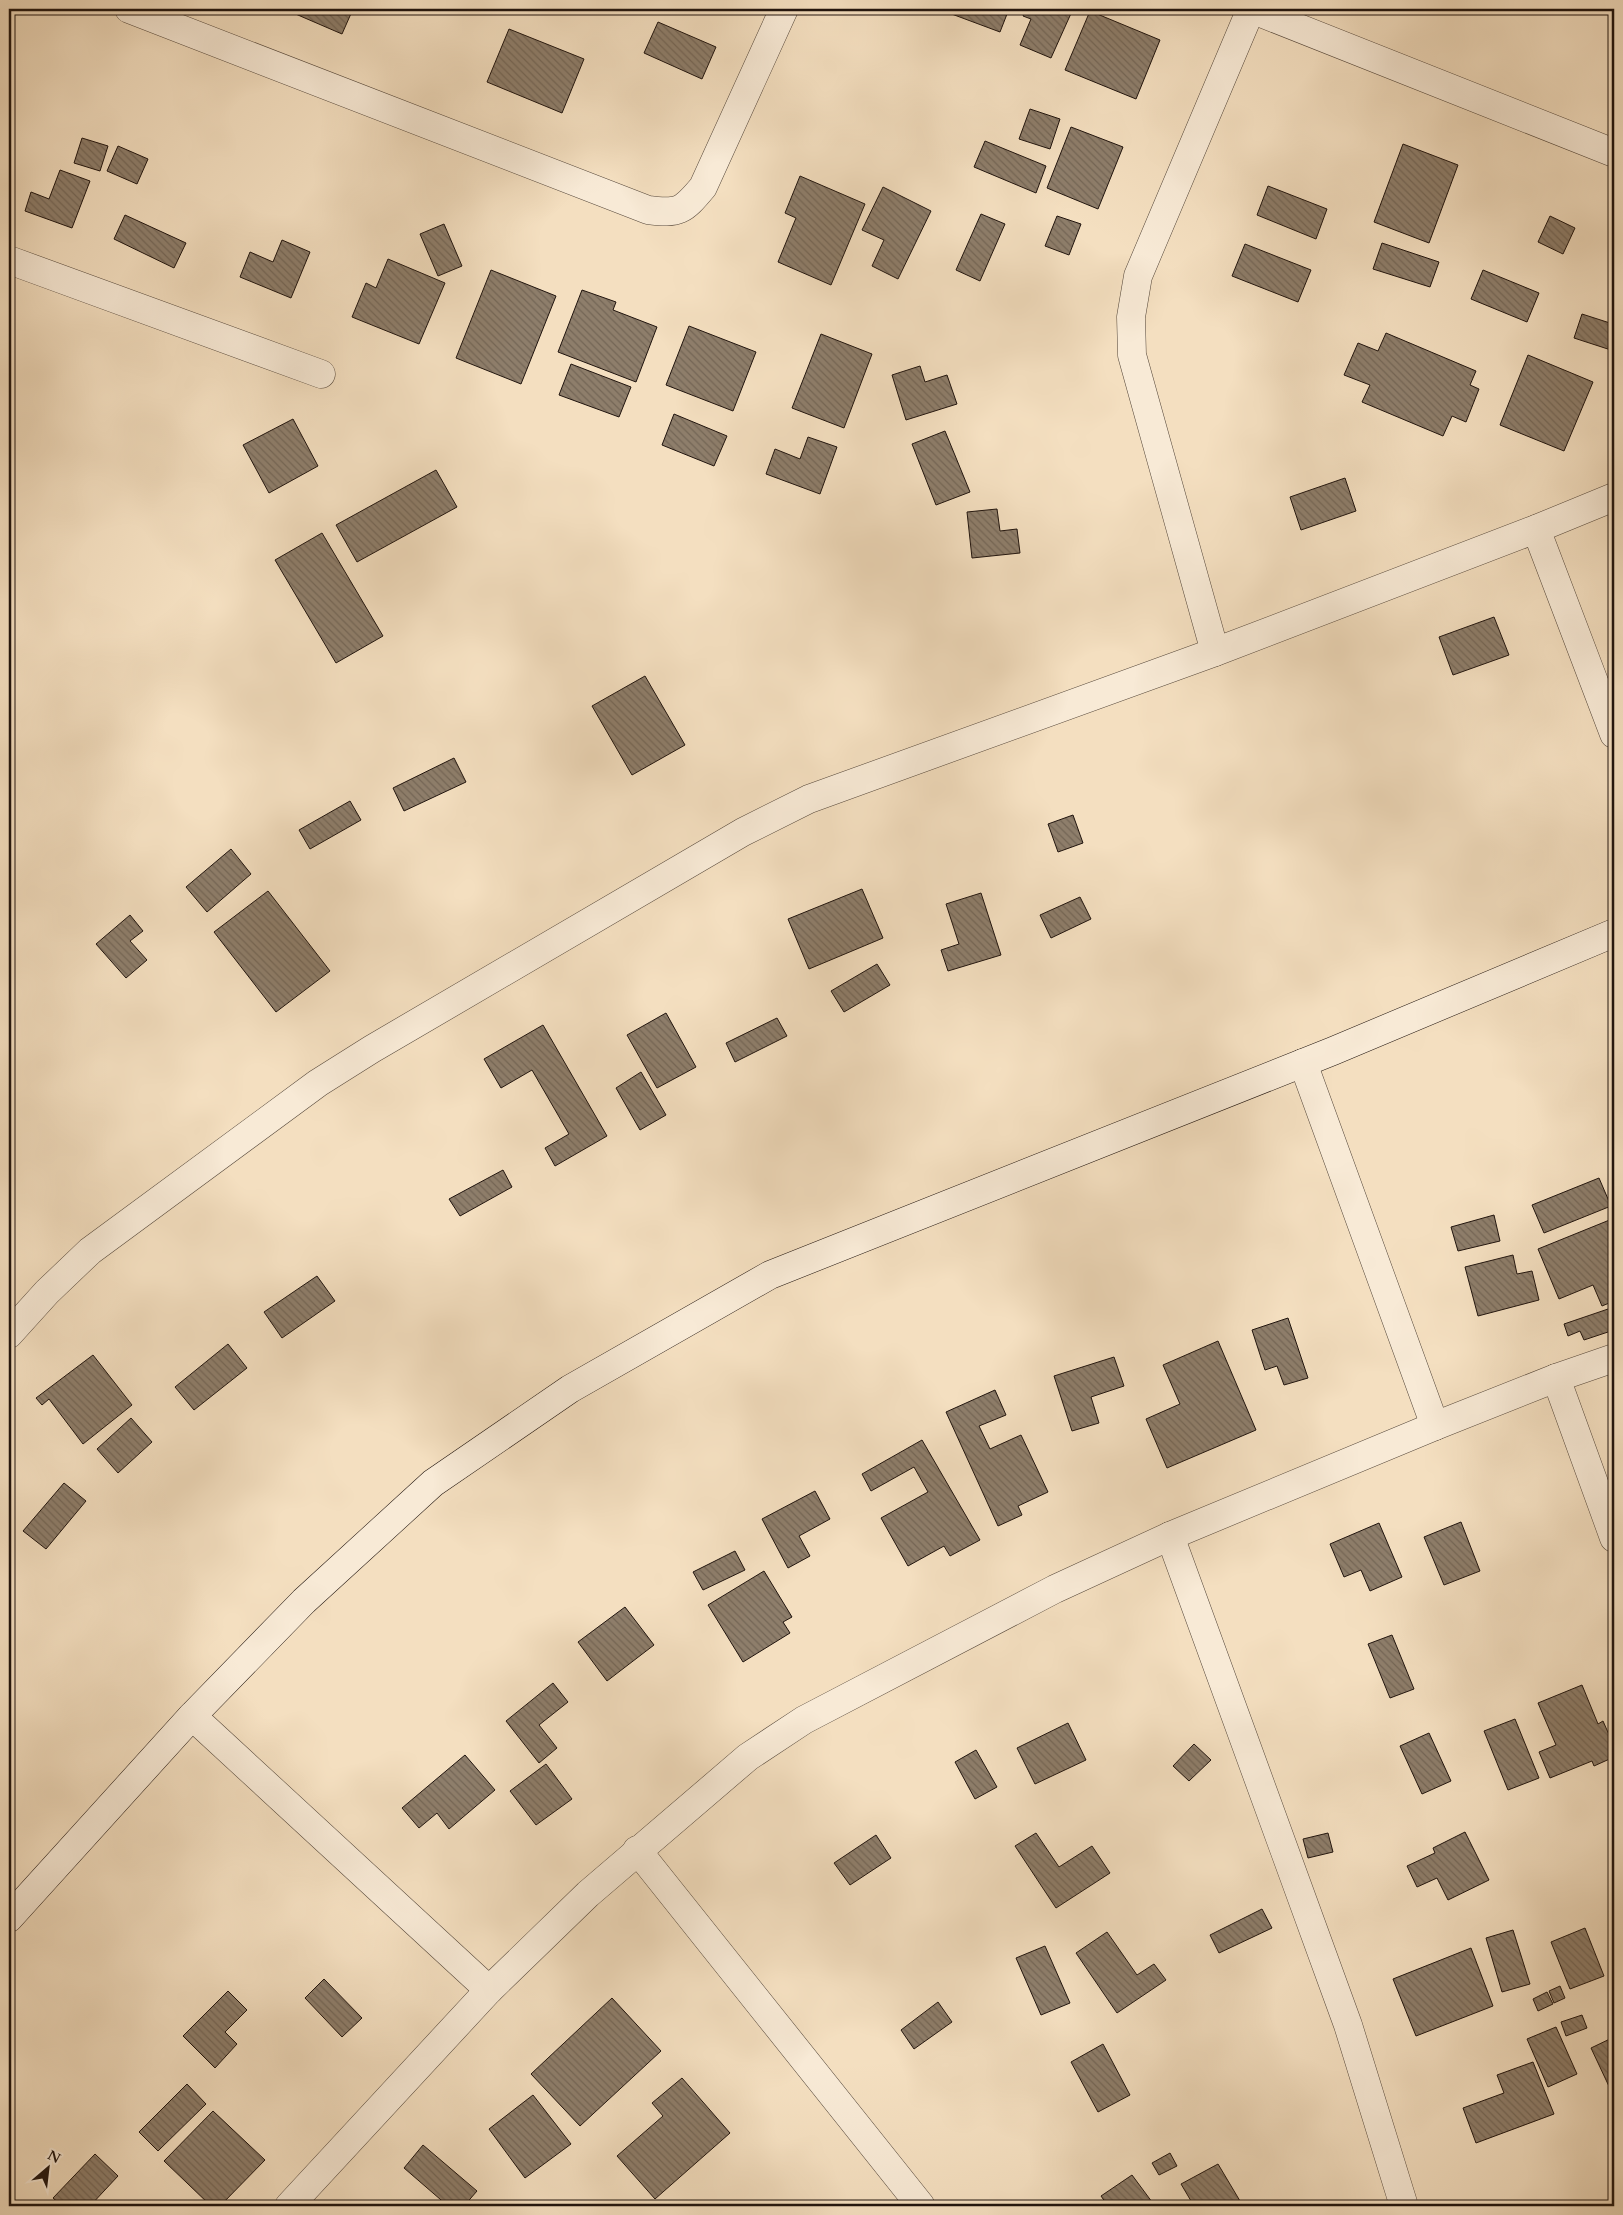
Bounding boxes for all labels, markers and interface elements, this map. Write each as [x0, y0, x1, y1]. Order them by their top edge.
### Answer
north arrow [22, 2142, 72, 2192]
text: N [44, 2146, 64, 2168]

